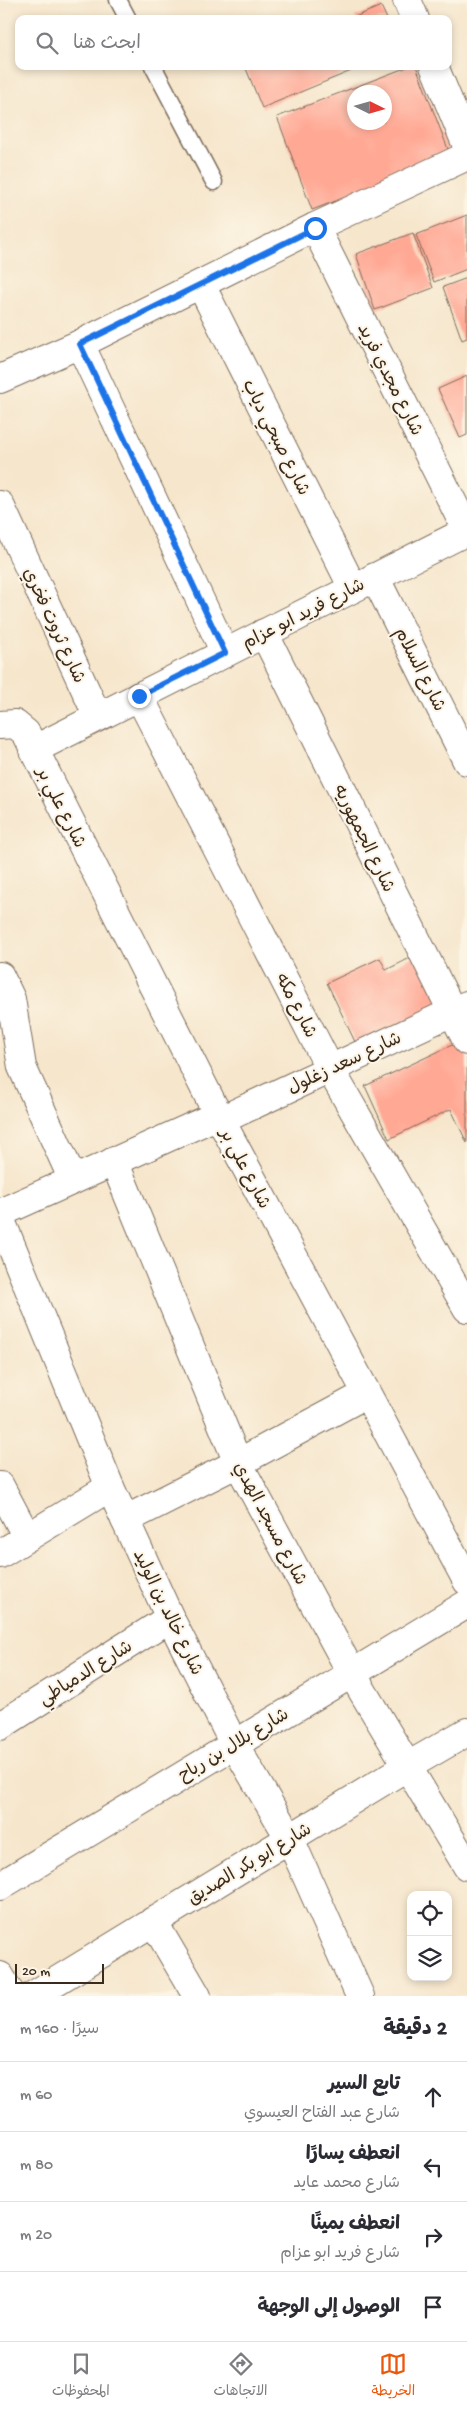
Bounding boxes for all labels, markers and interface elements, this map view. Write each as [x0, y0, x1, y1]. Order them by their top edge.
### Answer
search box [15, 15, 452, 70]
icon: search [33, 29, 61, 57]
text: ابحث هنا [73, 33, 141, 56]
north arrow [347, 85, 392, 130]
route start [304, 217, 327, 240]
street label: شارع مجدي فريد [351, 321, 426, 440]
street label: شارع صبحي دياب [234, 377, 313, 501]
street label: شارع ثروت فخري [17, 565, 89, 687]
street label: شارع فريد ابو عزام [239, 575, 369, 656]
street label: شارع السلام [388, 625, 449, 716]
route end [128, 685, 151, 708]
street label: شارع علي بر [27, 762, 89, 854]
street label: شارع الجمهوريه [328, 782, 398, 896]
street label: شارع مكه [270, 970, 320, 1042]
street label: شارع سعد زغلول [285, 1029, 405, 1100]
street label: شارع علي بر [210, 1124, 274, 1214]
street label: شارع مسجد الهدي [228, 1459, 310, 1589]
street label: شارع خالد بن الوليد [127, 1547, 206, 1679]
street label: شارع الدمياطي [36, 1637, 139, 1714]
street label: شارع بلال بن رباح [175, 1705, 293, 1787]
street label: شارع ابو بكر الصديق [184, 1820, 316, 1910]
map controls [407, 1891, 452, 1981]
button: locate [407, 1891, 452, 1936]
button: layers [407, 1936, 452, 1981]
scale bar [15, 1961, 104, 1984]
text: 20 m [22, 1964, 50, 1981]
text: 2 دقيقة [383, 2018, 447, 2043]
text: سيرًا · 160 m [20, 2021, 99, 2040]
text: تابع السير [328, 2074, 400, 2097]
icon: ahead [419, 2083, 447, 2111]
text: 60 m [20, 2087, 52, 2106]
text: شارع عبد الفتاح العيسوي [244, 2105, 400, 2124]
text: انعطف يسارًا [306, 2144, 400, 2167]
icon: left [419, 2153, 447, 2181]
text: 80 m [20, 2157, 53, 2176]
text: شارع محمد عايد [293, 2175, 400, 2194]
text: انعطف يمينًا [311, 2214, 400, 2237]
icon: right [419, 2223, 447, 2251]
text: 20 m [20, 2227, 52, 2246]
text: شارع فريد ابو عزام [280, 2245, 400, 2264]
icon: arrive [419, 2293, 447, 2321]
text: الوصول إلى الوجهة [257, 2297, 400, 2320]
tab: المحفوظات [52, 2350, 110, 2403]
tab: الاتجاهات [213, 2350, 268, 2403]
tab: الخريطة [371, 2350, 415, 2403]

